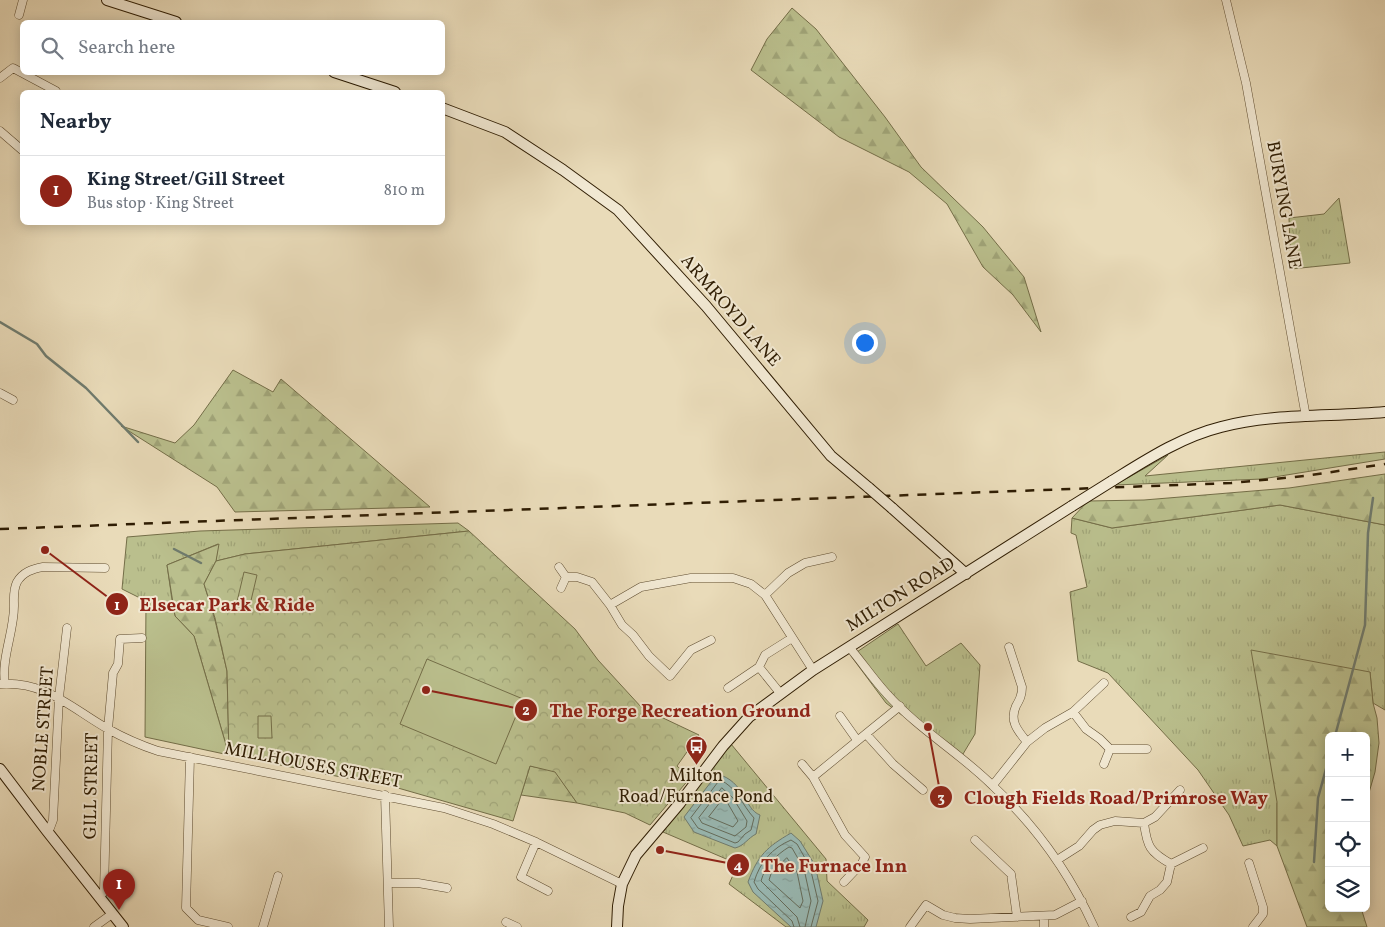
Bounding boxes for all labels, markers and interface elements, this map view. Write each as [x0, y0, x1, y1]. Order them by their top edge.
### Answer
search box [20, 20, 445, 75]
icon: search [38, 34, 66, 62]
text: Search here [78, 35, 175, 61]
text: Nearby [40, 108, 111, 137]
street label: BURYING LANE [1259, 139, 1307, 271]
text: King Street/Gill Street [87, 167, 285, 193]
text: 1 [53, 180, 59, 202]
text: 810 m [384, 180, 425, 202]
text: Bus stop · King Street [87, 193, 234, 215]
street label: ARMROYD LANE [674, 249, 786, 373]
your location [852, 330, 878, 356]
street label: MILTON ROAD [842, 552, 960, 638]
callout: Elsecar Park & Ride [104, 587, 325, 621]
text: Elsecar Park & Ride [139, 593, 315, 619]
text: 1 [114, 596, 120, 617]
street label: NOBLE STREET [27, 665, 61, 793]
callout: The Forge Recreation Ground [514, 693, 821, 727]
text: The Forge Recreation Ground [549, 699, 811, 725]
text: 2 [522, 701, 530, 722]
street label: GILL STREET [79, 732, 105, 840]
map controls [1325, 732, 1370, 912]
button: + [1325, 732, 1370, 777]
bus stop icon: Milton Road/Furnace Pond [684, 734, 708, 765]
street label: MILLHOUSES STREET [222, 737, 404, 796]
place label: Milton Road/Furnace Pond [619, 764, 773, 810]
button: − [1325, 777, 1370, 822]
callout: Clough Fields Road/Primrose Way [929, 780, 1278, 814]
text: Clough Fields Road/Primrose Way [964, 786, 1268, 812]
text: 3 [937, 788, 945, 809]
button: locate [1325, 822, 1370, 867]
callout: The Furnace Inn [726, 848, 917, 882]
text: The Furnace Inn [761, 854, 907, 880]
text: 4 [733, 856, 743, 877]
button: layers [1325, 867, 1370, 912]
pin: 1 [103, 869, 135, 910]

